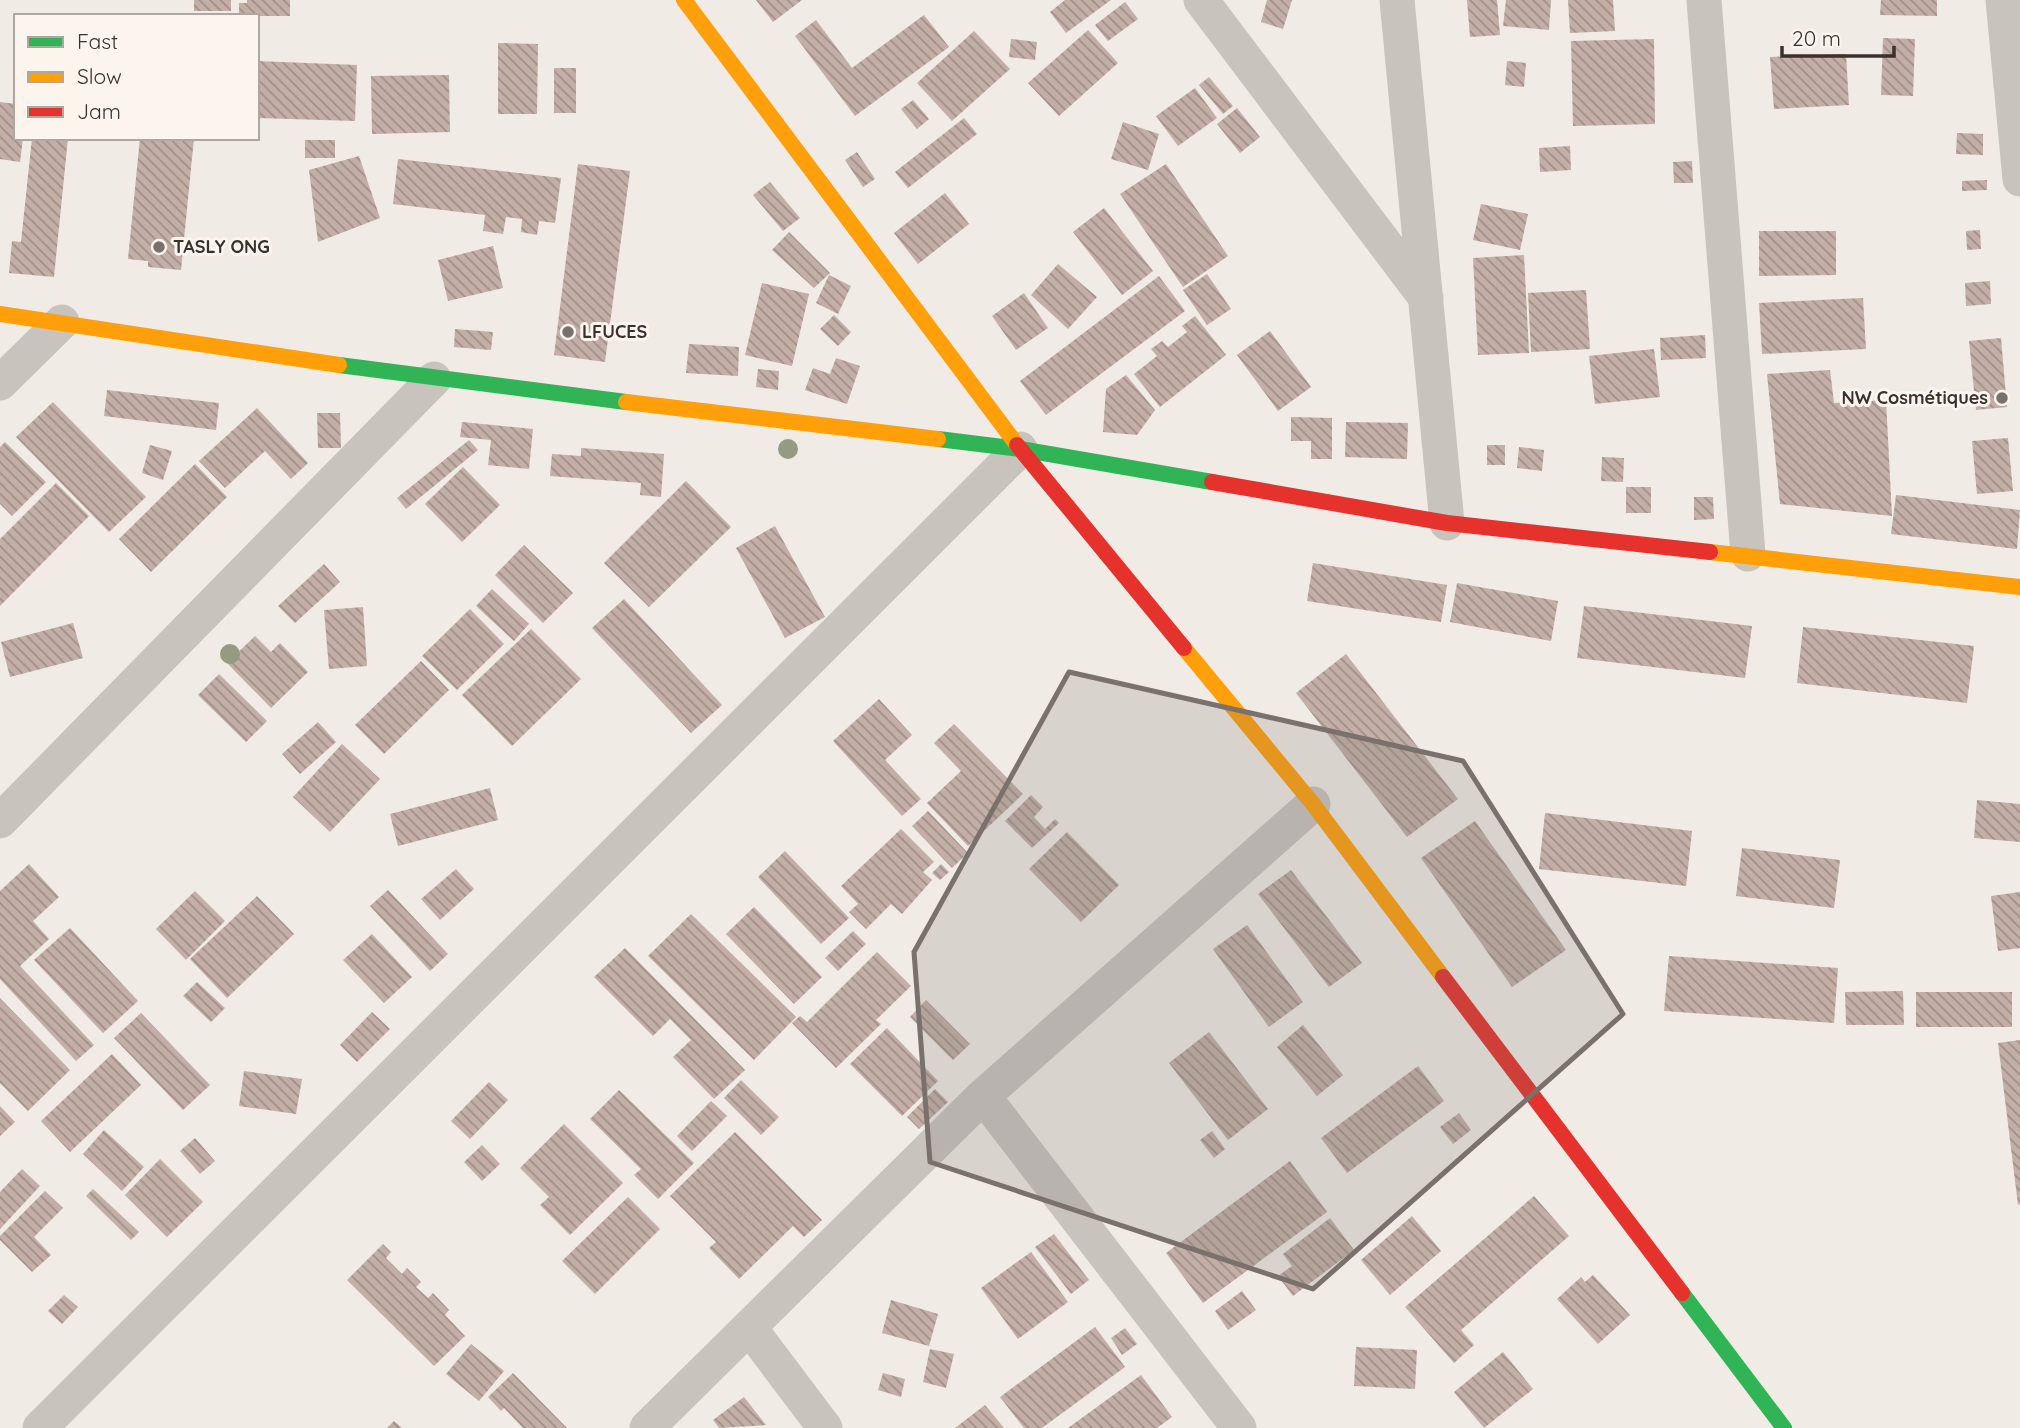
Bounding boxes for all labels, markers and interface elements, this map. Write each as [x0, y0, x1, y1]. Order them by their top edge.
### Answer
legend [14, 14, 259, 140]
scale bar [1782, 14, 1894, 58]
text: 20 m [1792, 25, 1841, 51]
text: Fast [77, 28, 118, 54]
text: Slow [77, 63, 122, 89]
text: Jam [77, 98, 121, 124]
place label: TASLY ONG [173, 235, 270, 258]
marker: TASLY ONG [151, 239, 167, 255]
place label: LFUCES [582, 320, 648, 343]
marker: LFUCES [560, 324, 576, 340]
place label: NW Cosmétiques [1842, 386, 1988, 409]
marker: NW Cosmétiques [1994, 390, 2010, 406]

